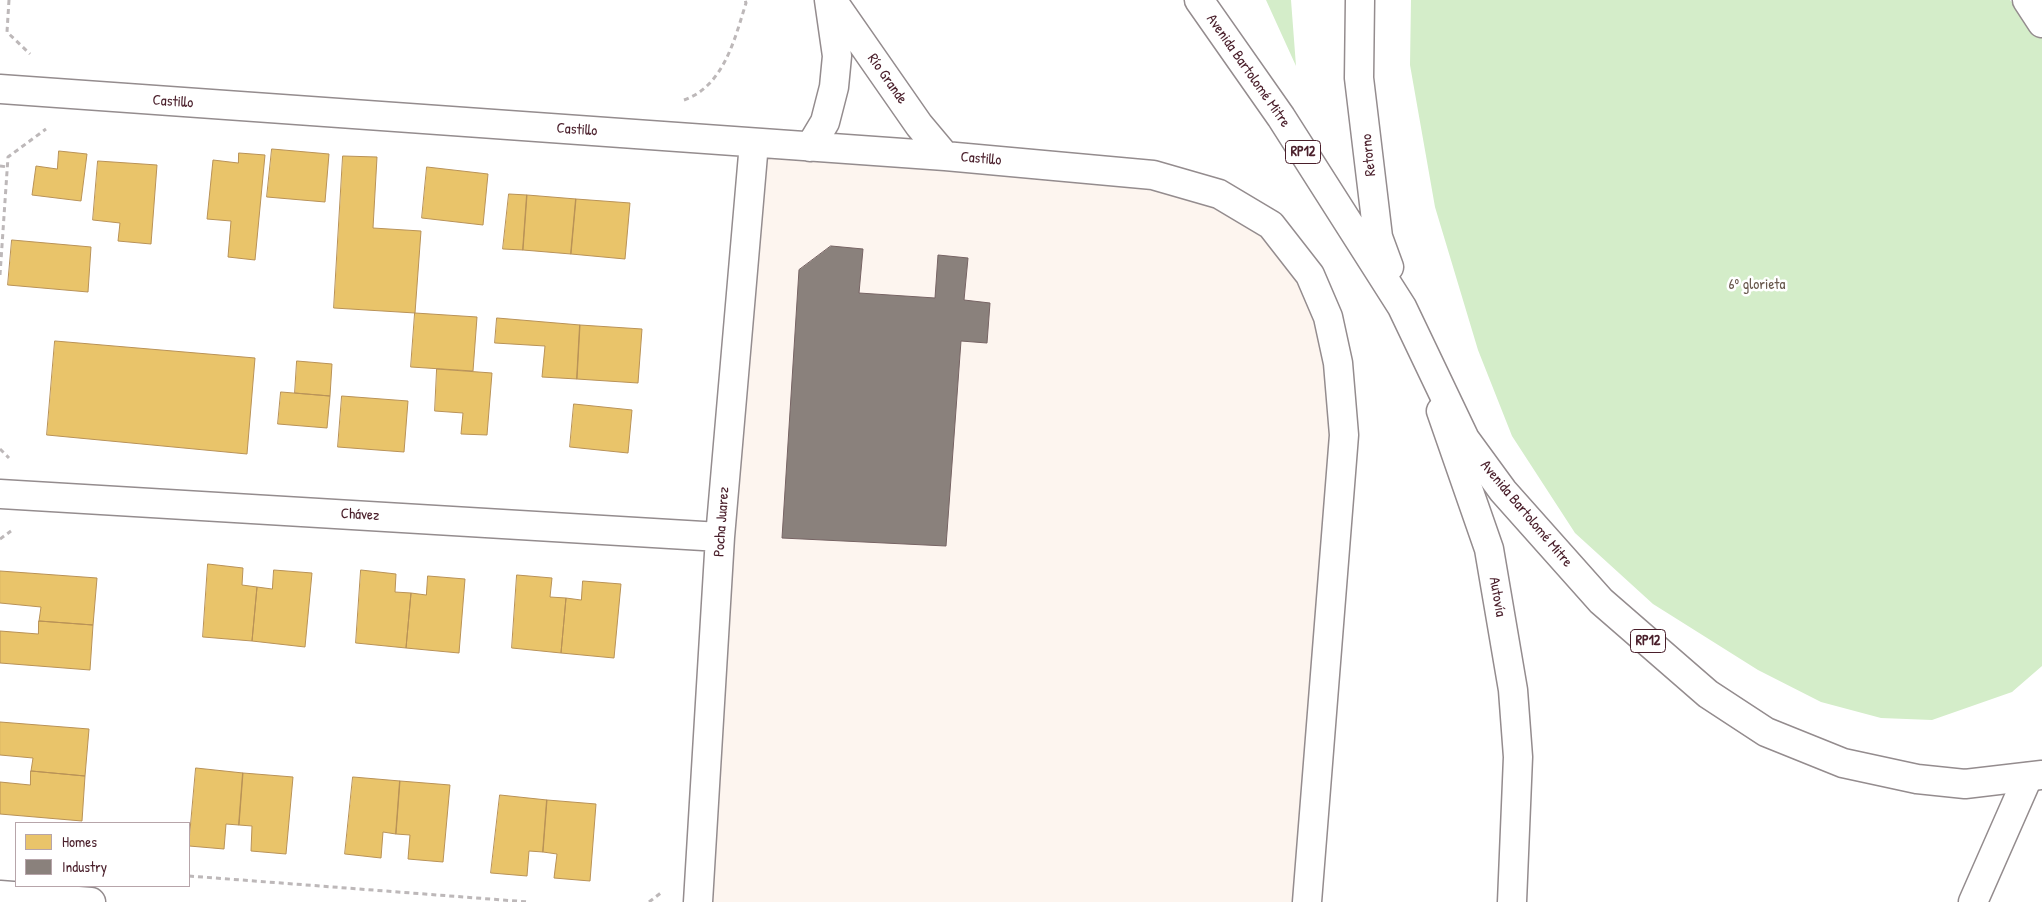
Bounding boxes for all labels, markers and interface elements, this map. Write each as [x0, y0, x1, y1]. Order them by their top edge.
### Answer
street label: Avenida Bartolomé Mitre [1202, 11, 1294, 131]
street label: Río Grande [863, 50, 911, 108]
street label: Castillo [152, 92, 194, 112]
street label: Castillo [556, 120, 598, 140]
street label: Retorno [1358, 133, 1380, 177]
road number: RP12 [1286, 140, 1320, 163]
street label: Castillo [960, 148, 1002, 170]
park label: 6º glorieta [1729, 276, 1785, 294]
street label: Avenida Bartolomé Mitre [1476, 457, 1576, 571]
street label: Pocha Juarez [711, 486, 733, 558]
street label: Chávez [340, 505, 380, 525]
street label: Autovía [1485, 576, 1509, 618]
road number: RP12 [1630, 630, 1666, 652]
legend [15, 822, 190, 887]
text: Homes [62, 831, 97, 852]
text: Industry [62, 856, 107, 877]

